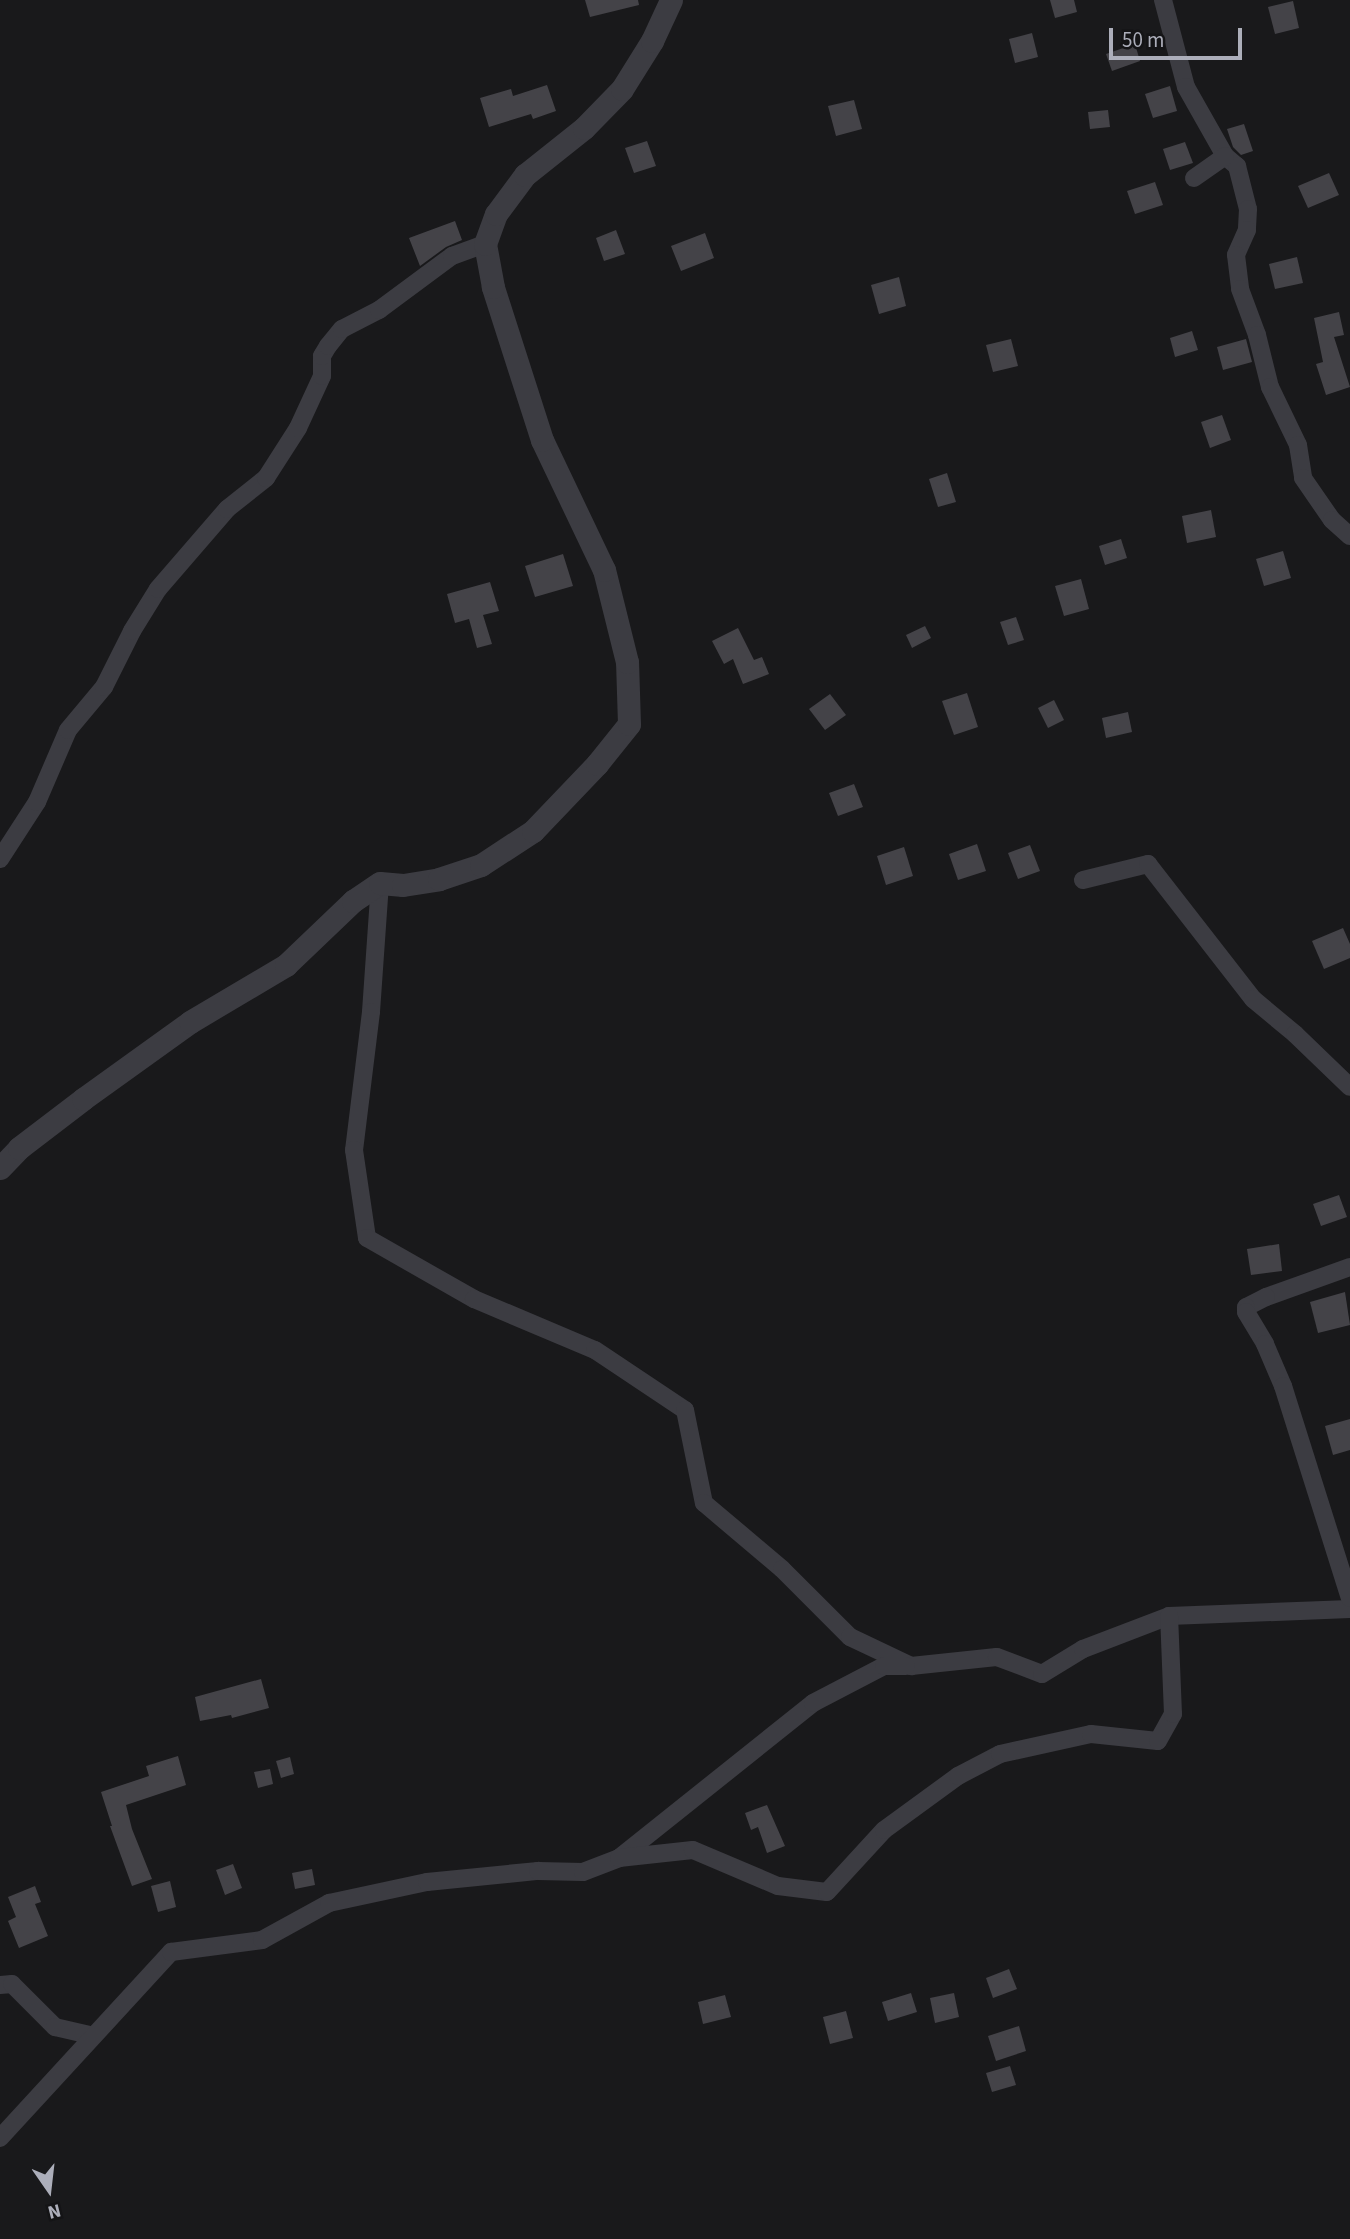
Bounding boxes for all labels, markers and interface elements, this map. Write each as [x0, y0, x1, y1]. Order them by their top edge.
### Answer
scale bar [1112, 14, 1245, 58]
text: 50 m [1122, 25, 1164, 55]
north arrow [14, 2155, 84, 2225]
text: N [45, 2196, 64, 2225]

